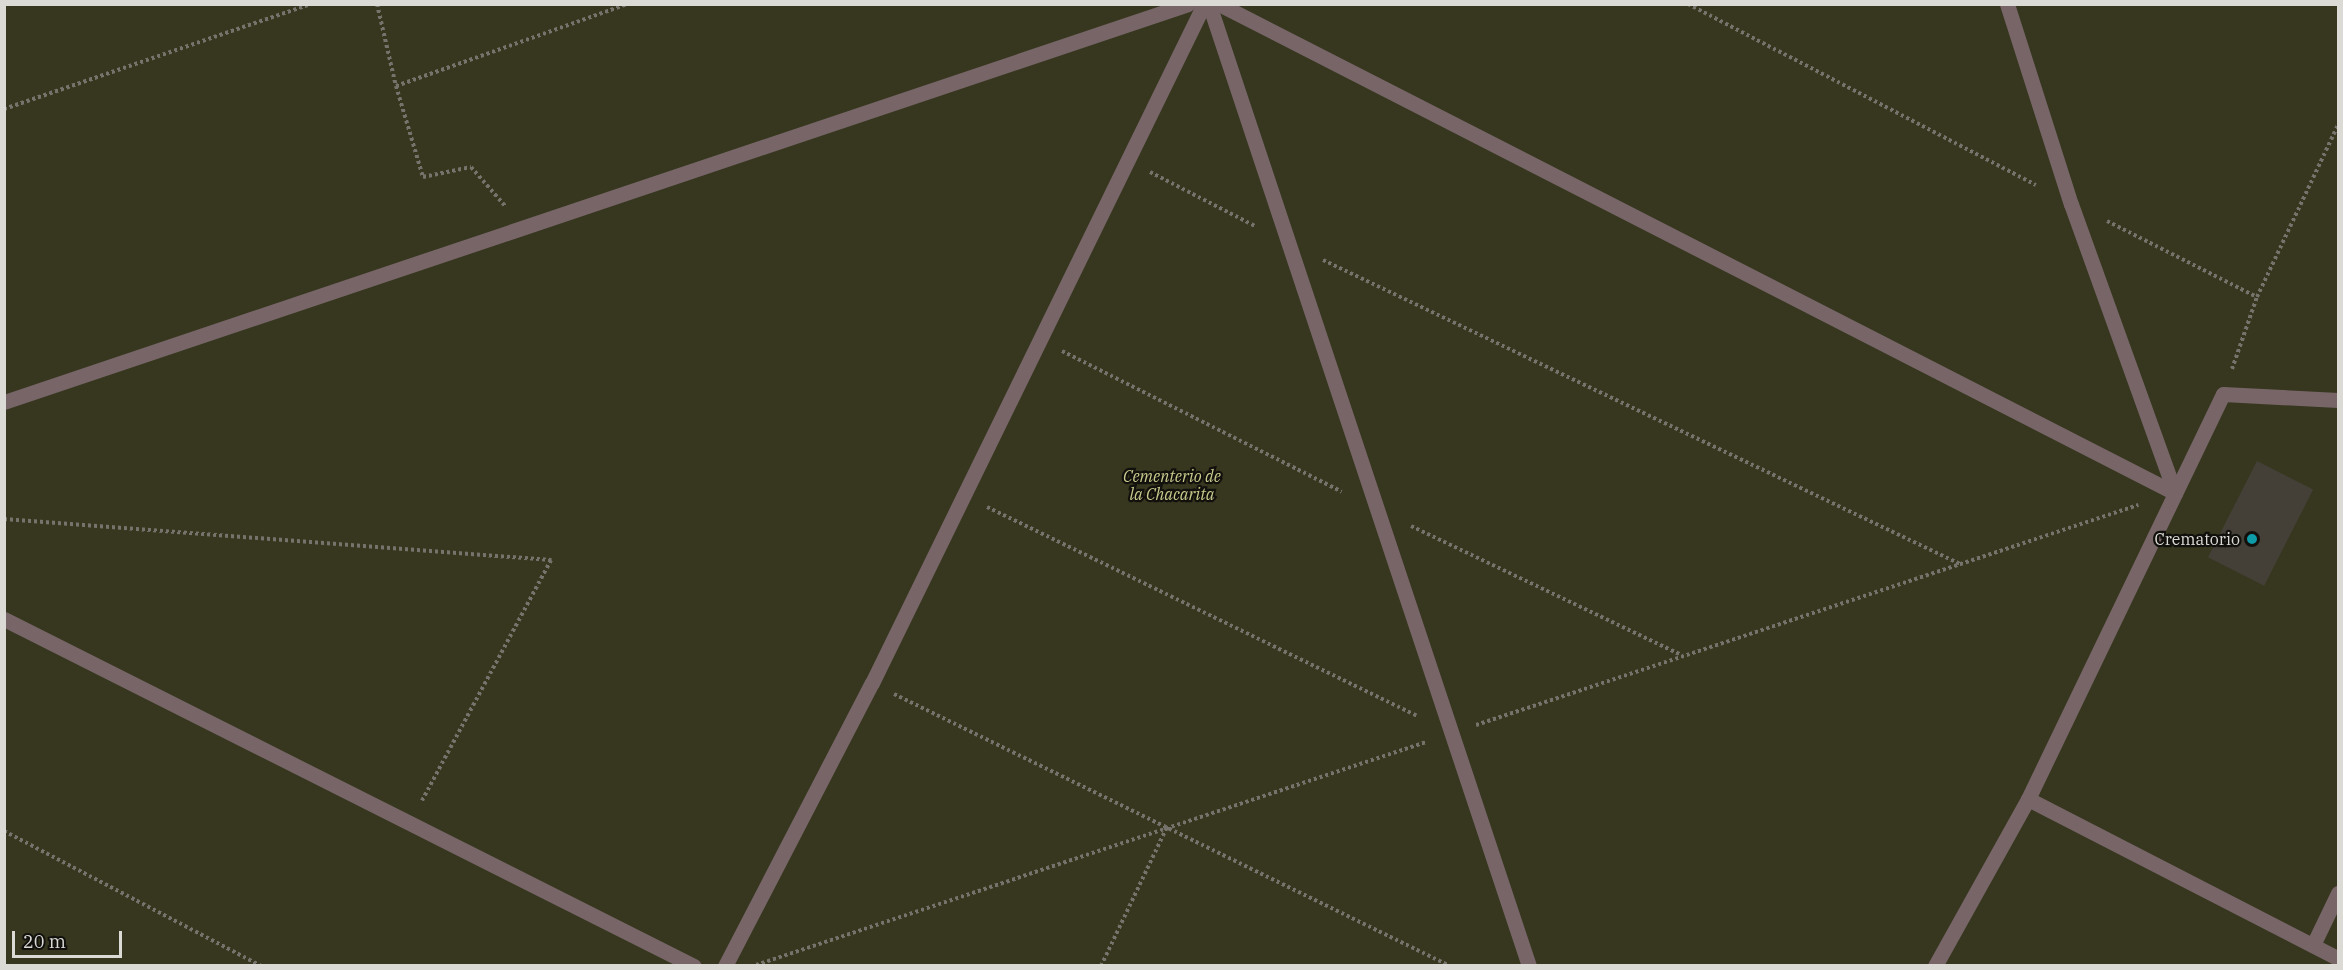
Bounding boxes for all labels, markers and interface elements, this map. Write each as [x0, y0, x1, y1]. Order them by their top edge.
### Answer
park label: Cementerio de la Chacarita [1123, 466, 1221, 504]
place label: Crematorio [2155, 529, 2240, 549]
marker: Crematorio [2245, 532, 2259, 546]
scale bar [15, 919, 124, 957]
text: 20 m [23, 930, 66, 953]

